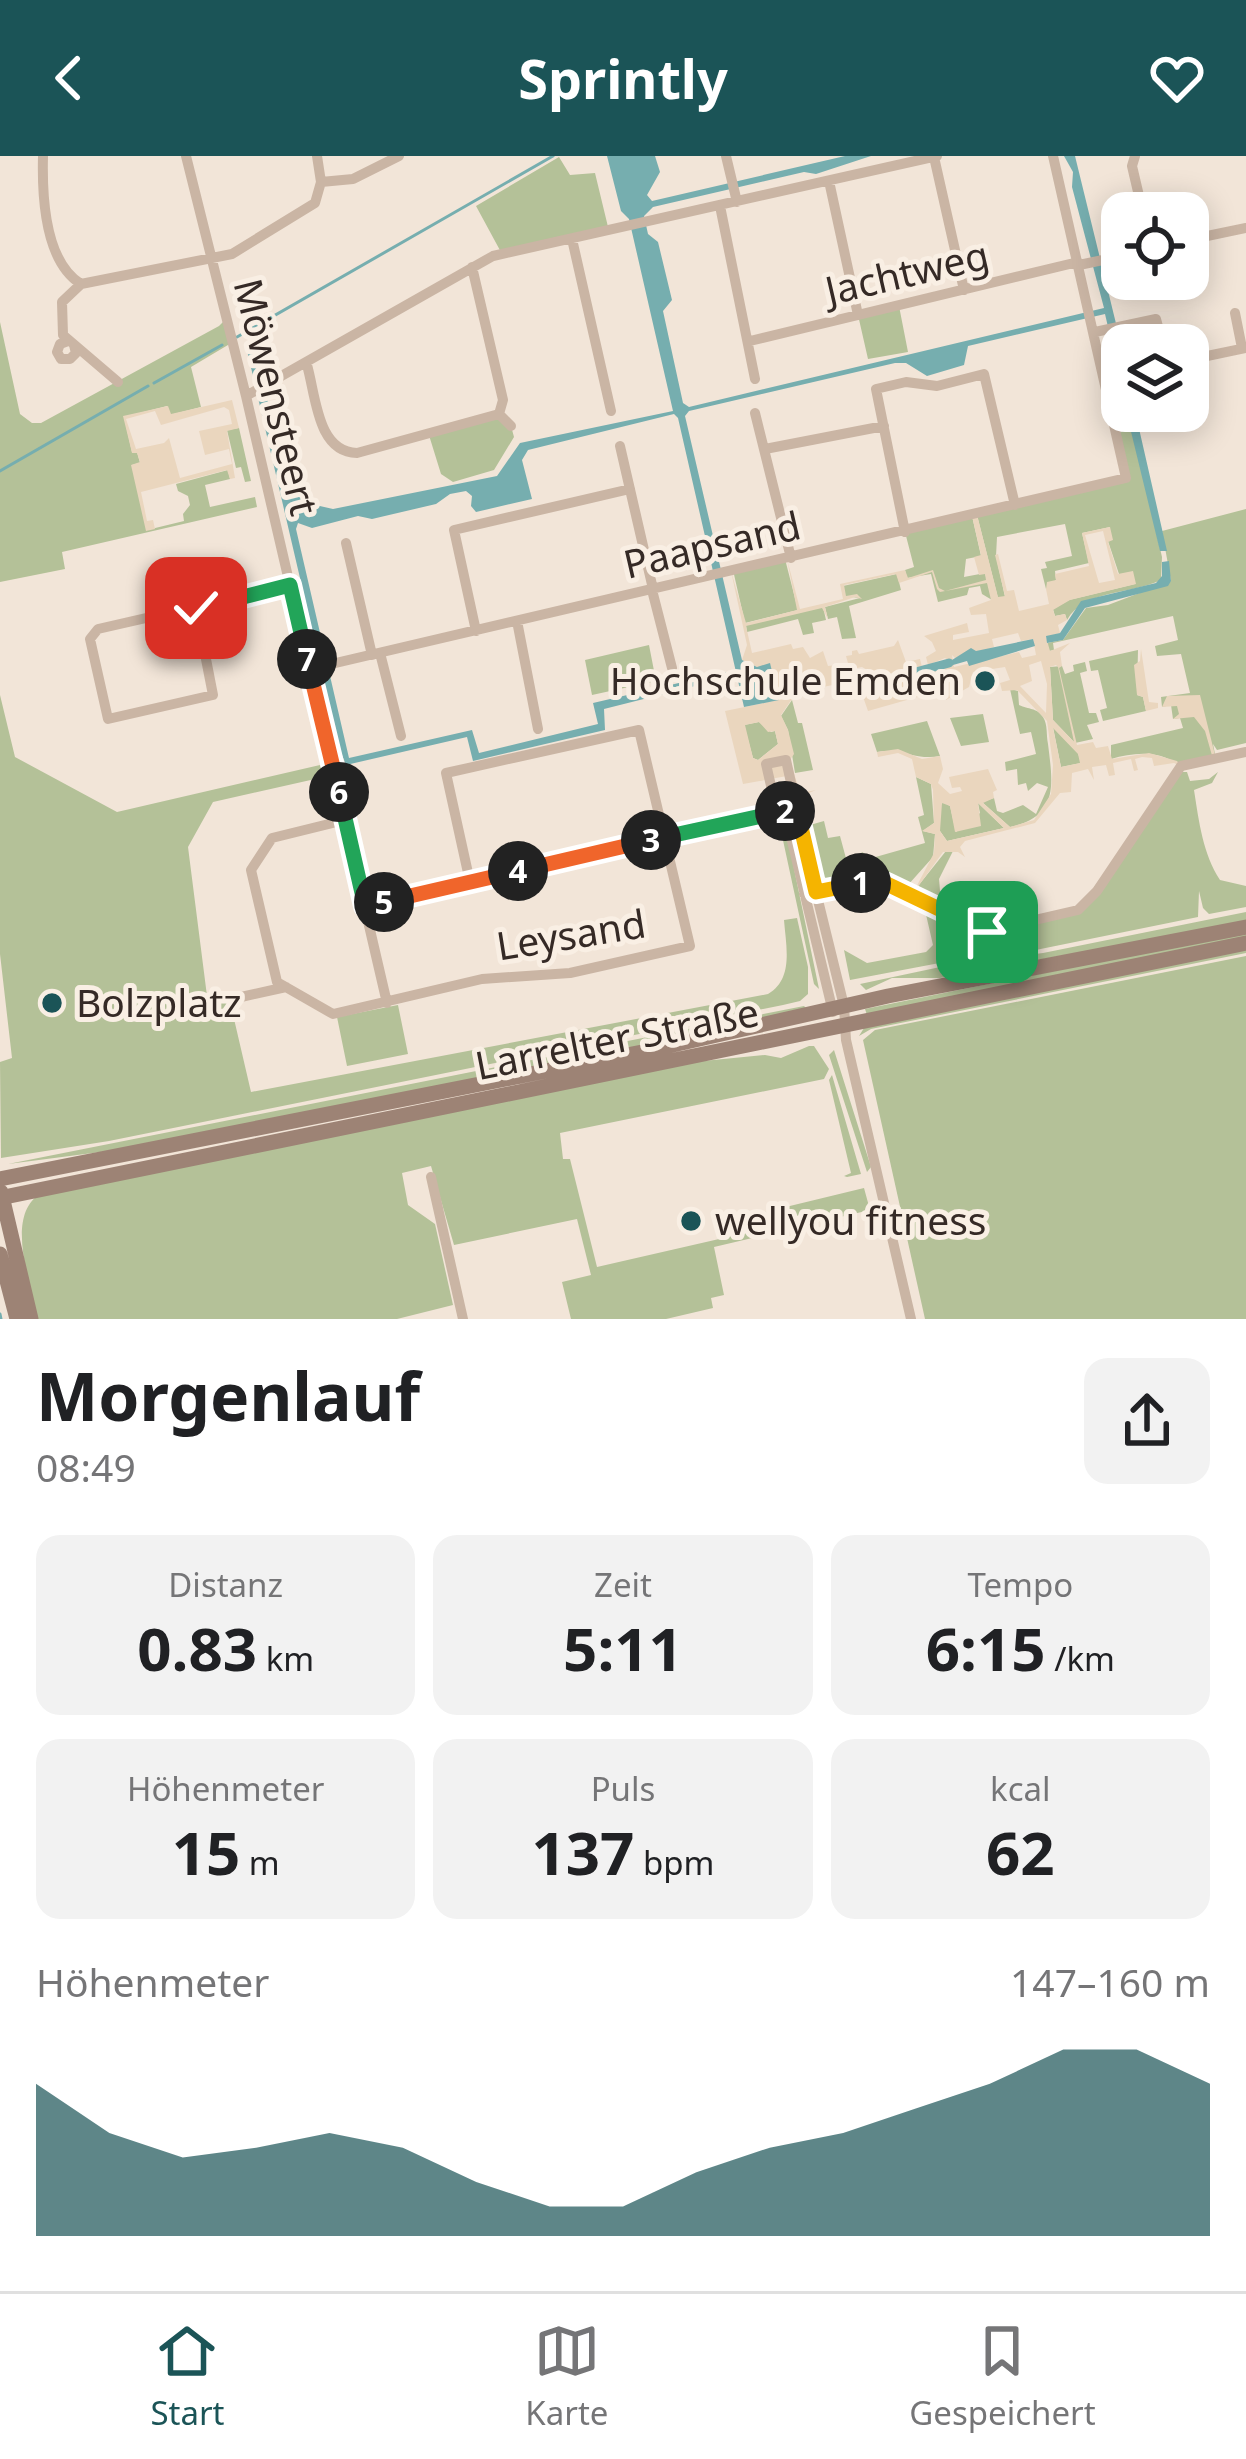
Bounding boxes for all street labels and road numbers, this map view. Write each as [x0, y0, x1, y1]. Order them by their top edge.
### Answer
street label: Jachtweg [816, 227, 994, 317]
street label: Möwensteert [222, 273, 332, 520]
street label: Paapsand [618, 497, 805, 590]
street label: Leysand [492, 896, 649, 971]
street label: Larrelter Straße [471, 984, 763, 1091]

